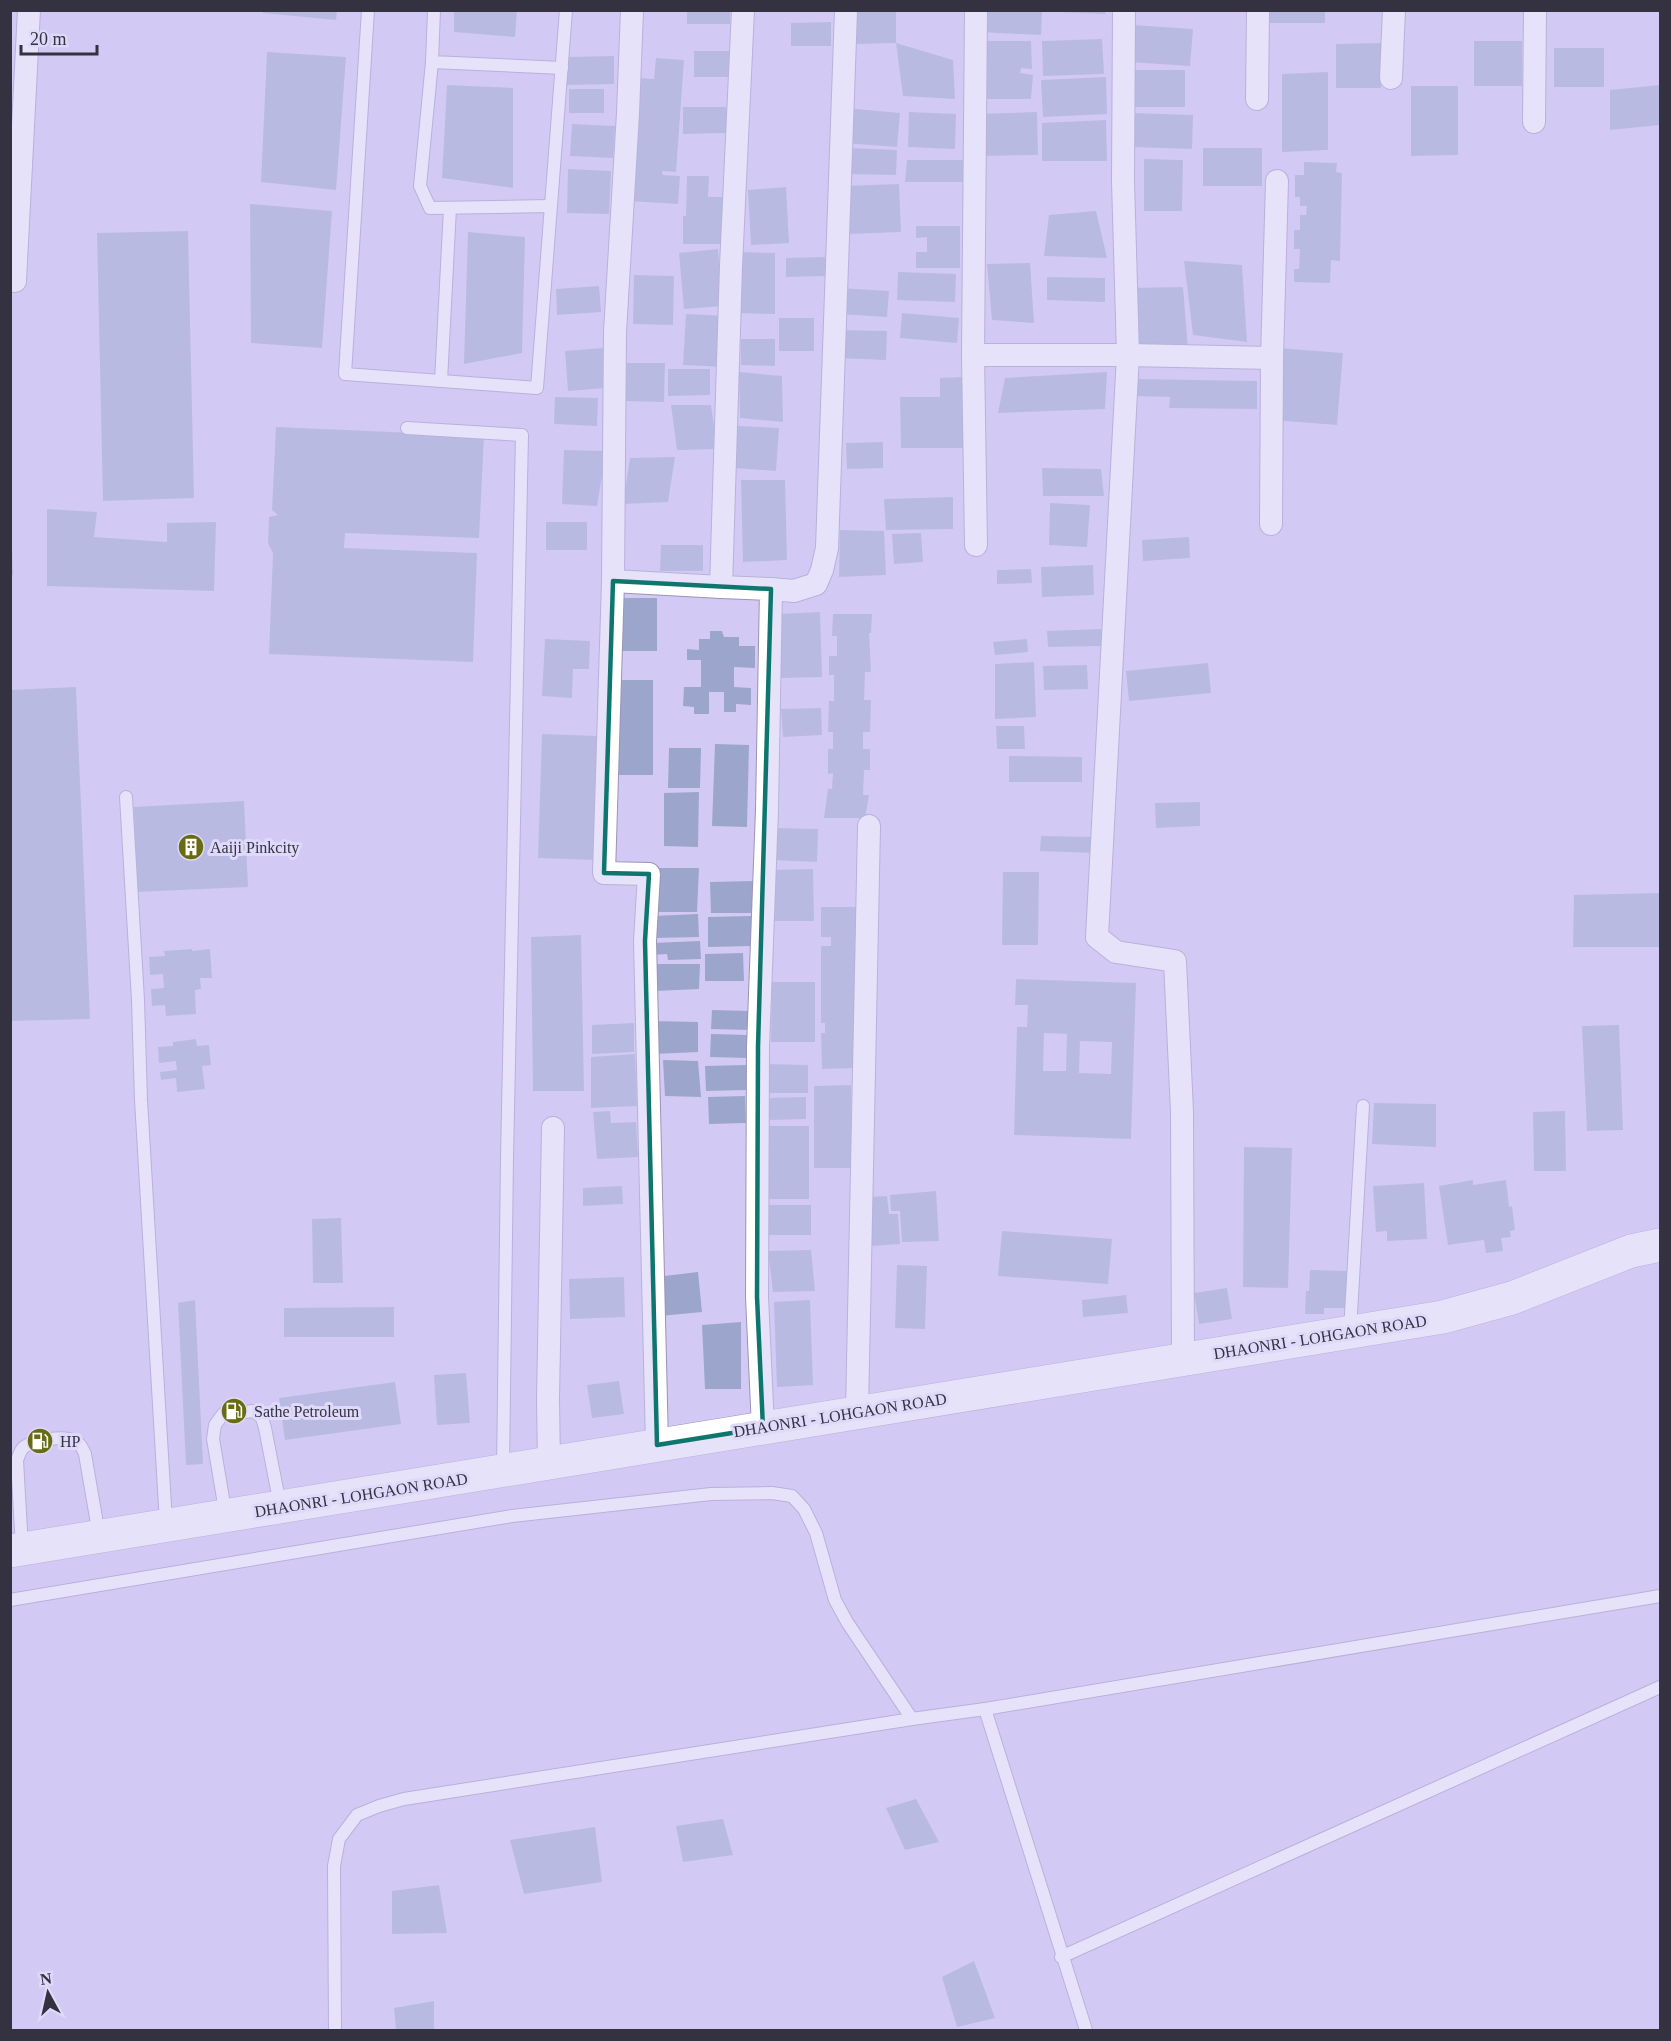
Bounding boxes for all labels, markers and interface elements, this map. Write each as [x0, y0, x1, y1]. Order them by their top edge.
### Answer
scale bar [21, 18, 98, 56]
text: 20 m [30, 29, 67, 49]
building icon: Aaiji Pinkcity [176, 832, 206, 862]
place label: Aaiji Pinkcity [210, 839, 299, 857]
street label: DHAONRI - LOHGAON ROAD [1212, 1312, 1428, 1362]
street label: DHAONRI - LOHGAON ROAD [732, 1390, 948, 1440]
fuel station icon: Sathe Petroleum [219, 1396, 249, 1426]
place label: Sathe Petroleum [254, 1403, 360, 1420]
fuel station icon: HP [25, 1426, 55, 1456]
place label: HP [60, 1433, 81, 1450]
street label: DHAONRI - LOHGAON ROAD [253, 1470, 469, 1520]
north arrow [18, 1963, 78, 2023]
text: N [39, 1969, 53, 1988]

